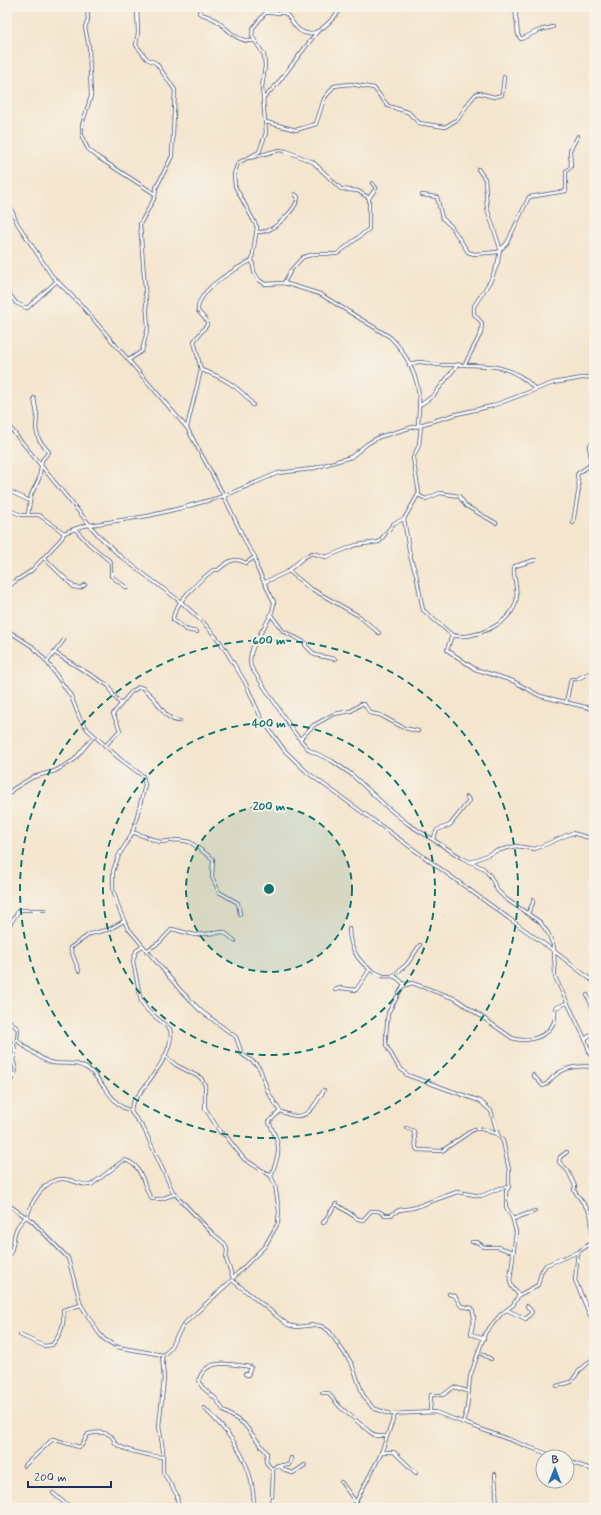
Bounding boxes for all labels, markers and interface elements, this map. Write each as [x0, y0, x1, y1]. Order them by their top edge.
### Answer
text: 600 m [252, 633, 286, 649]
text: 400 m [252, 716, 286, 732]
text: 200 m [253, 799, 286, 815]
centre of rings [262, 882, 276, 896]
north arrow [535, 1449, 575, 1489]
text: B [552, 1453, 559, 1467]
scale bar [28, 1463, 111, 1489]
text: 200 m [34, 1470, 67, 1486]

